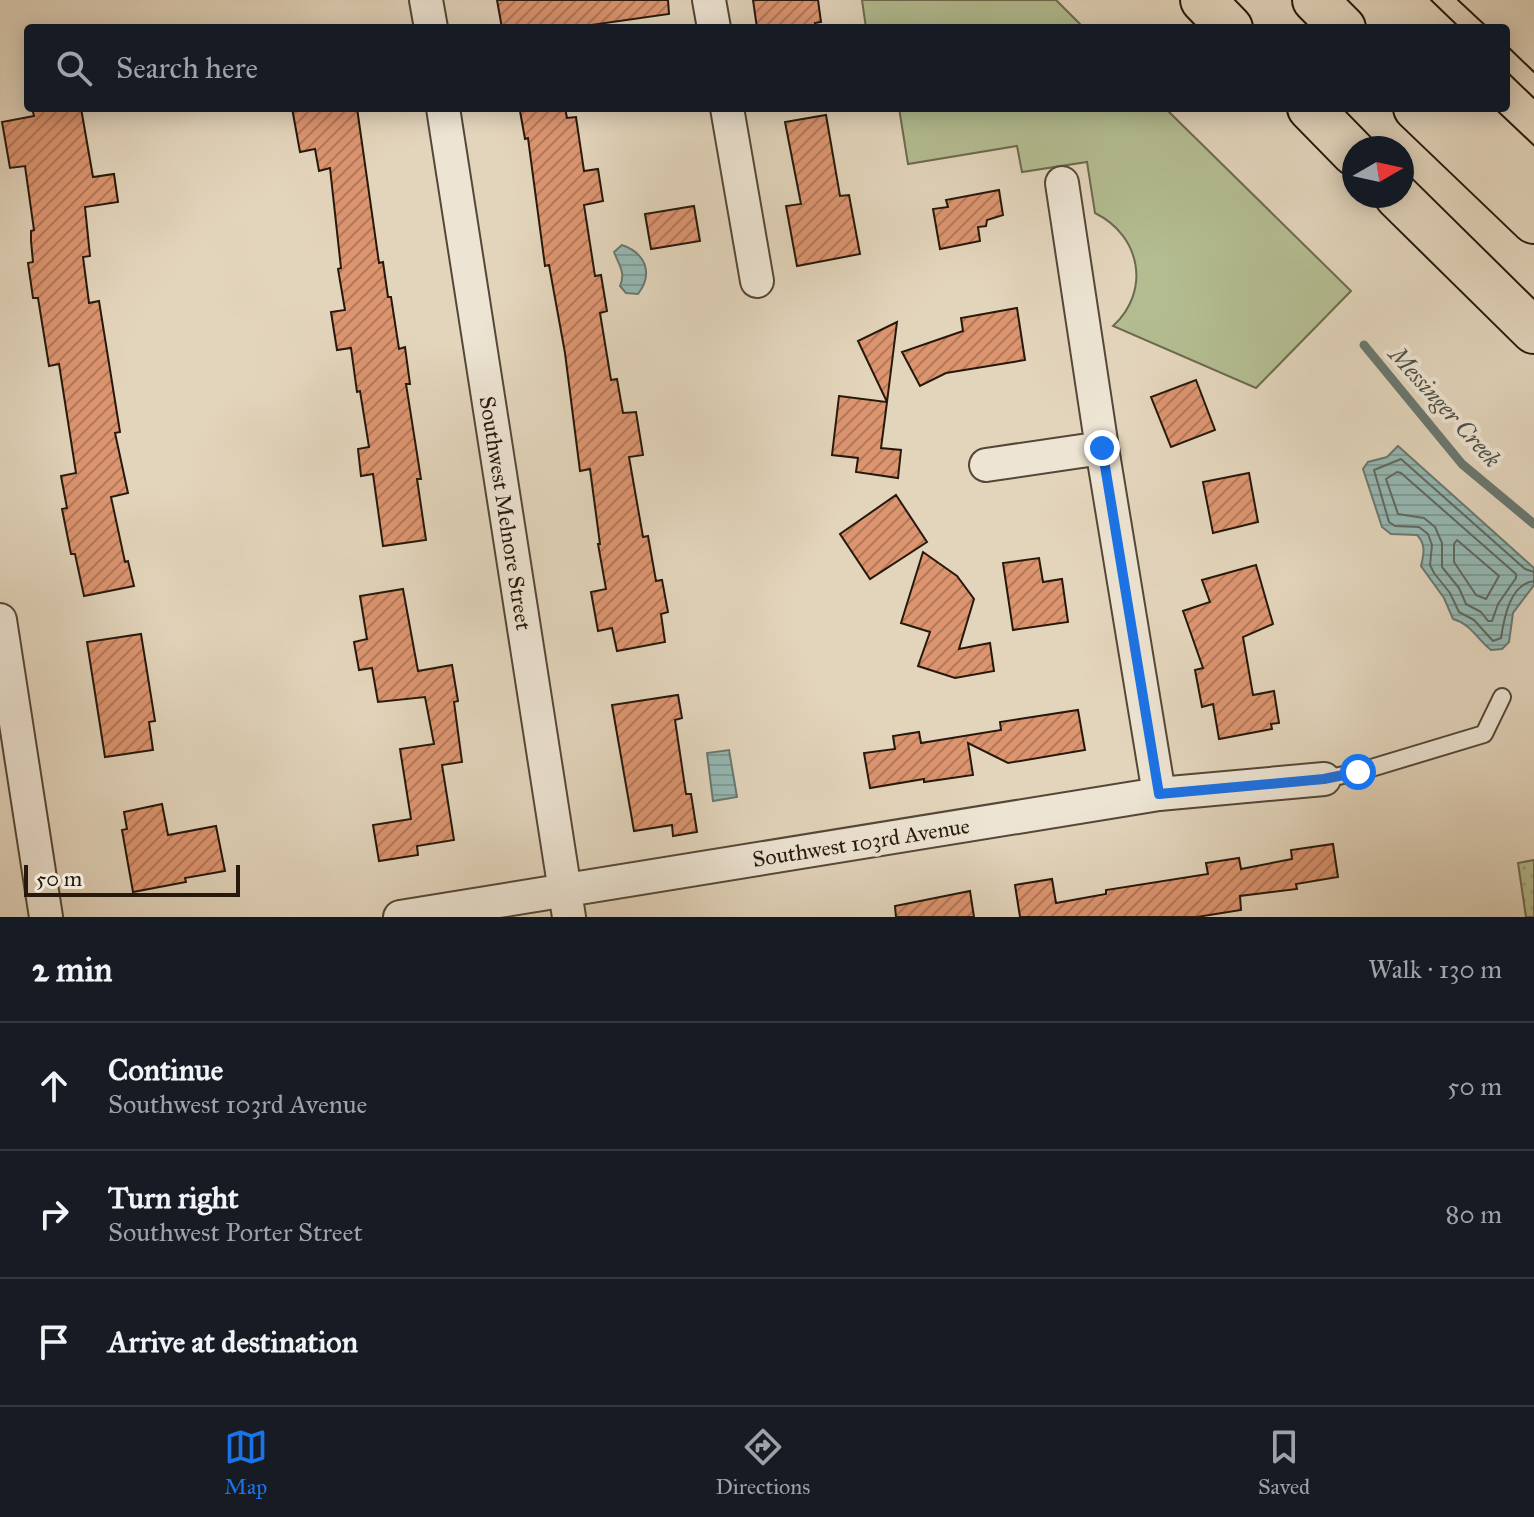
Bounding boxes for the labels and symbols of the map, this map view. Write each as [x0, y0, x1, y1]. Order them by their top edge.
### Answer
north arrow [1342, 136, 1414, 208]
water label: Messinger Creek [1381, 339, 1508, 474]
street label: Southwest Melnore Street [474, 394, 537, 632]
route end [1084, 430, 1120, 466]
route start [1340, 754, 1376, 790]
street label: Southwest 103rd Avenue [751, 812, 972, 873]
scale bar [24, 861, 240, 897]

